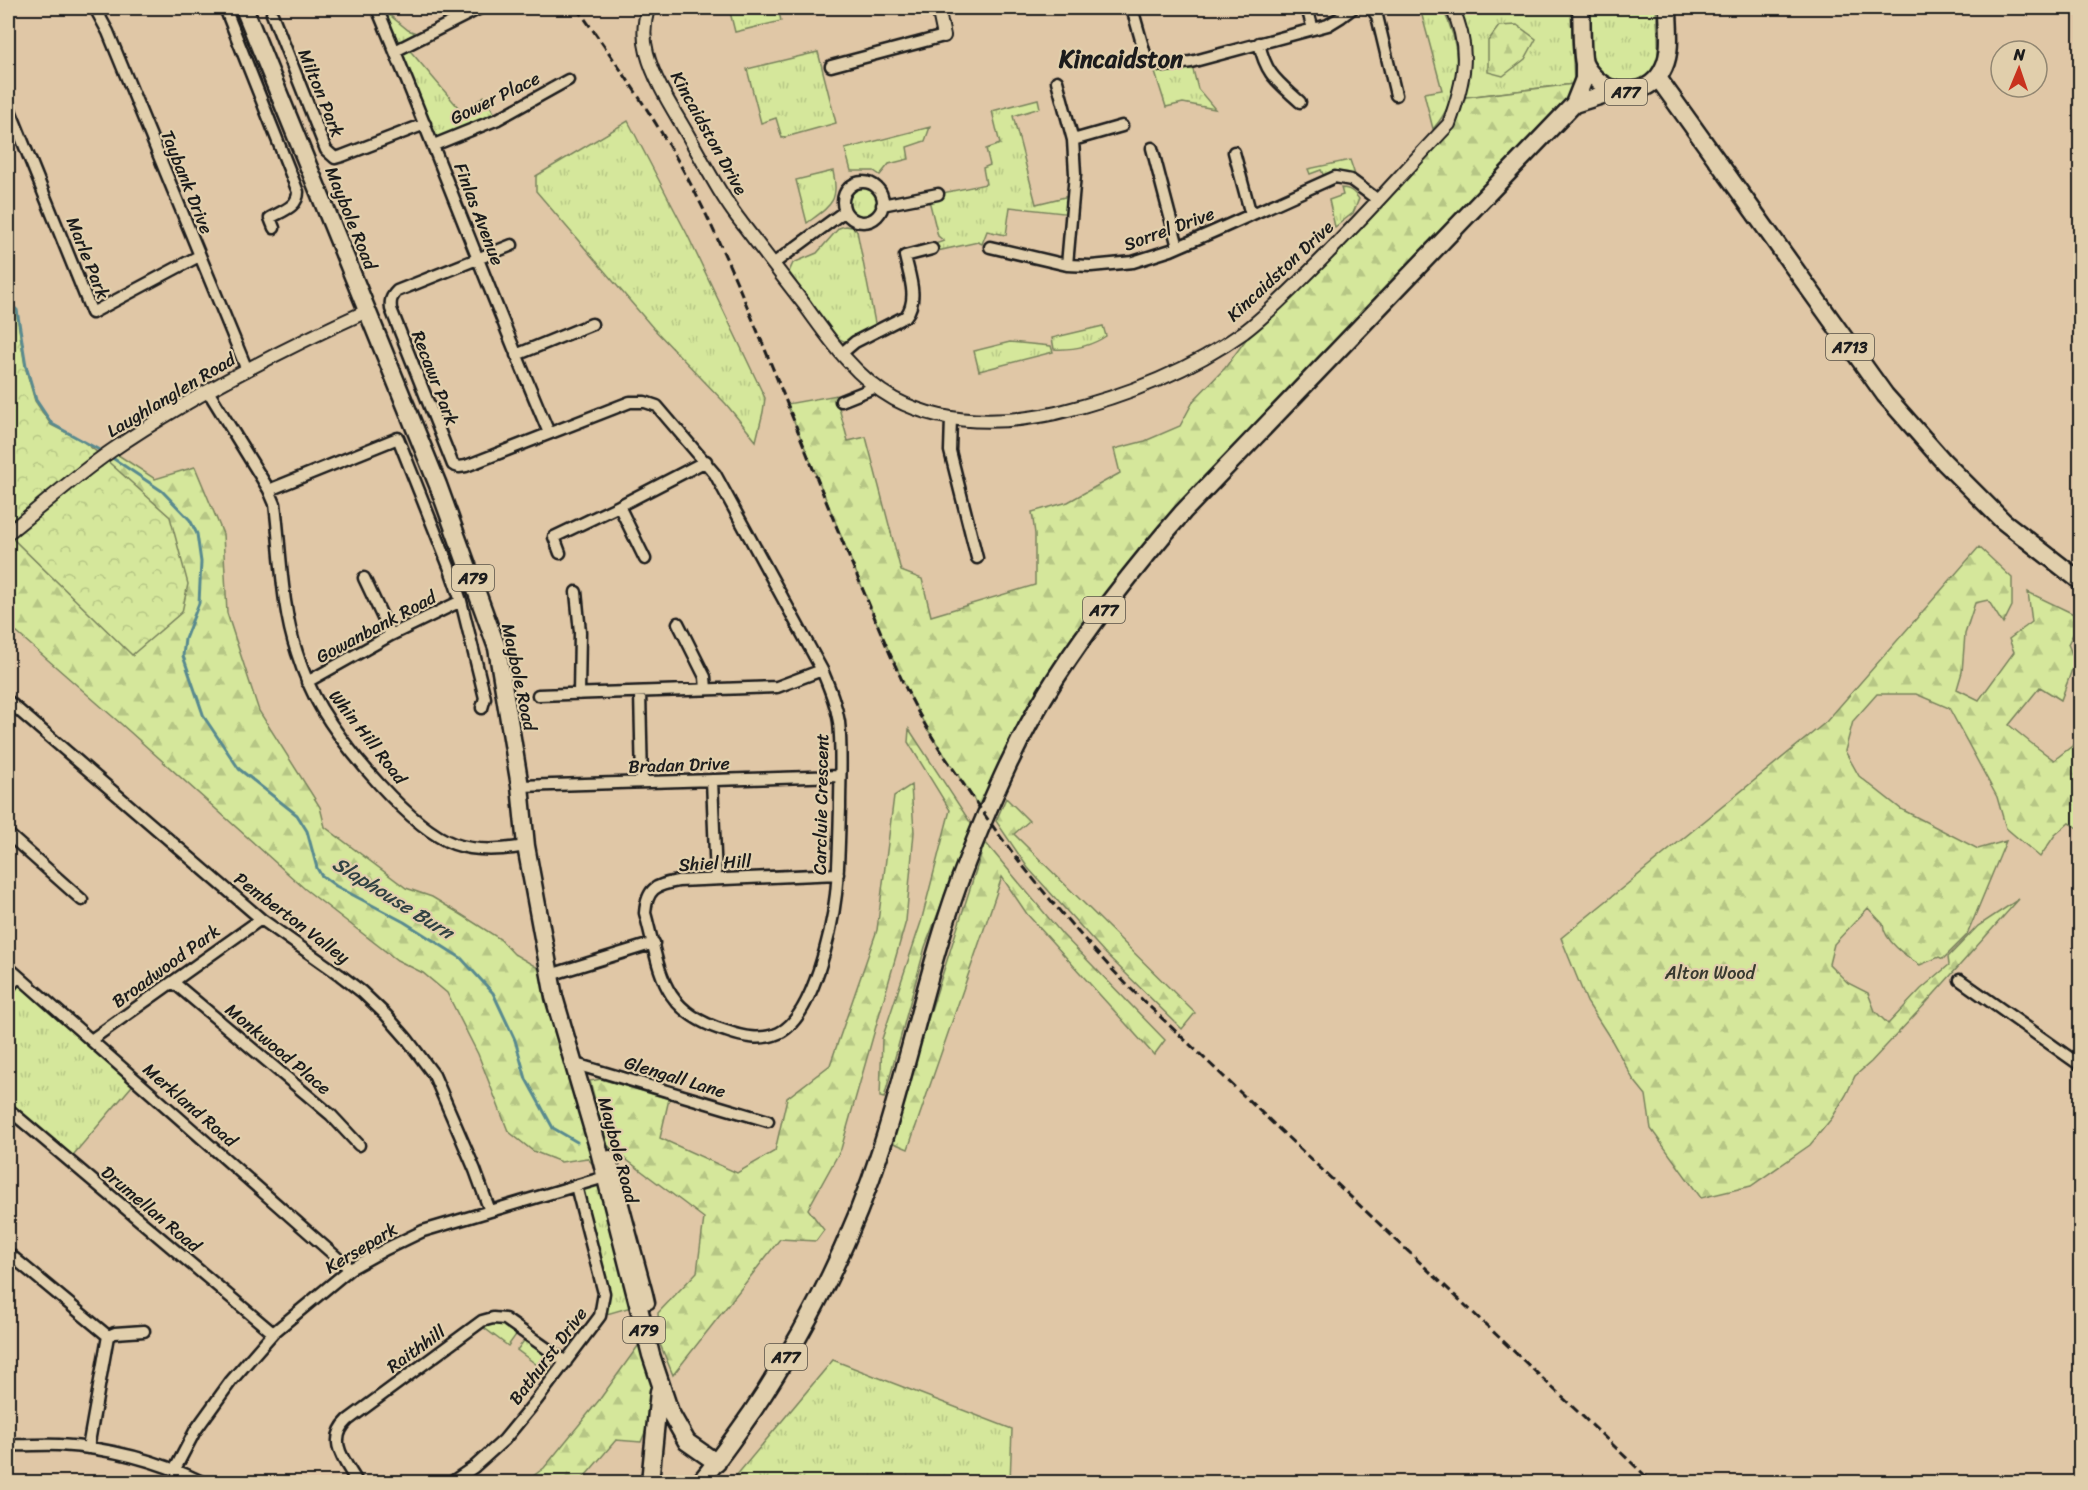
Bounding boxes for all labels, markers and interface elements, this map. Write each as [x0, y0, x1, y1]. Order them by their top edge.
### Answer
district label: Kincaidston [1058, 38, 1183, 80]
north arrow [1989, 39, 2049, 99]
text: N [2012, 40, 2026, 69]
street label: Milton Park [289, 44, 353, 143]
street label: Gower Place [444, 62, 546, 134]
street label: Kincaidston Drive [662, 65, 757, 201]
road number: A77 [1605, 79, 1647, 105]
street label: Taybank Drive [152, 125, 222, 239]
street label: Finlas Avenue [445, 158, 513, 270]
street label: Maybole Road [316, 162, 387, 276]
street label: Sorrel Drive [1119, 198, 1219, 260]
street label: Marle Park [57, 212, 119, 305]
street label: Kincaidston Drive [1219, 212, 1342, 330]
street label: Recawr Park [402, 326, 468, 431]
road number: A713 [1826, 334, 1874, 360]
street label: Laughlanglen Road [100, 343, 243, 446]
road number: A79 [452, 565, 494, 591]
street label: Gowanbank Road [310, 581, 443, 672]
road number: A77 [1083, 597, 1125, 623]
street label: Maybole Road [492, 620, 546, 735]
street label: Whin Hill Road [320, 682, 416, 793]
street label: Carcluie Crescent [804, 733, 838, 875]
street label: Bradan Drive [628, 747, 730, 783]
street label: Shiel Hill [678, 845, 753, 881]
water label: Slaphouse Burn [326, 847, 462, 950]
street label: Pemberton Valley [227, 863, 358, 973]
street label: Broadwood Park [105, 915, 227, 1017]
park label: Alton Wood [1664, 957, 1756, 989]
street label: Monkwood Place [218, 995, 338, 1103]
street label: Glengall Lane [620, 1046, 730, 1108]
street label: Merkland Road [135, 1054, 246, 1157]
street label: Maybole Road [588, 1093, 648, 1208]
street label: Drumellan Road [94, 1157, 210, 1262]
street label: Kersepark [318, 1213, 404, 1282]
street label: Bathurst Drive [500, 1300, 596, 1412]
street label: Raithhill [380, 1316, 453, 1382]
road number: A79 [623, 1317, 665, 1343]
road number: A77 [765, 1344, 807, 1370]

